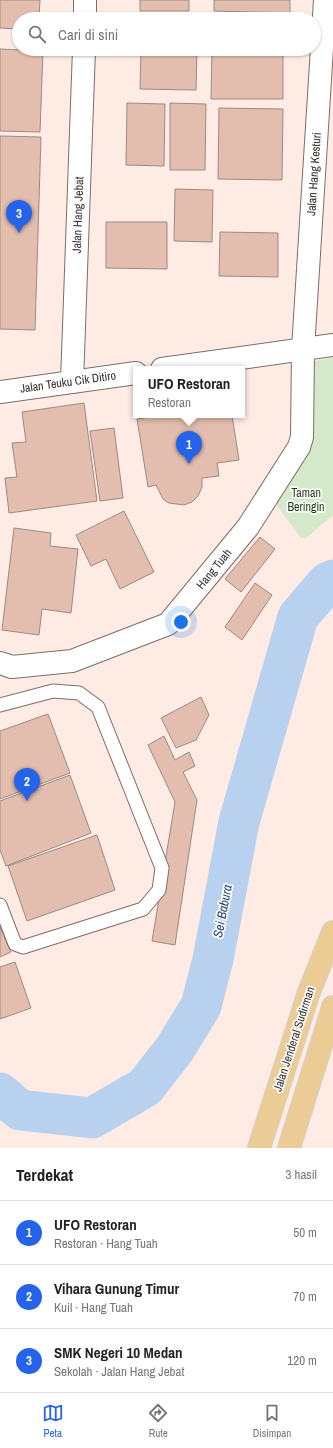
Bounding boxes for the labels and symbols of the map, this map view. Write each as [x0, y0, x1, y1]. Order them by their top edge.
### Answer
street label: Jalan Hang Kesturi [303, 132, 325, 216]
street label: Jalan Hang Jebat [69, 176, 87, 254]
pin: 3 [6, 200, 32, 233]
street label: Jalan Teuku Cik Ditiro [19, 367, 117, 397]
pin: 1 [176, 431, 202, 464]
park label: Taman Beringin [287, 485, 325, 515]
street label: Hang Tuah [193, 545, 235, 593]
your location [171, 612, 191, 632]
pin: 2 [14, 768, 40, 801]
water label: Sei Babura [209, 883, 236, 939]
street label: Jalan Jenderal Sudirman [269, 985, 319, 1093]

